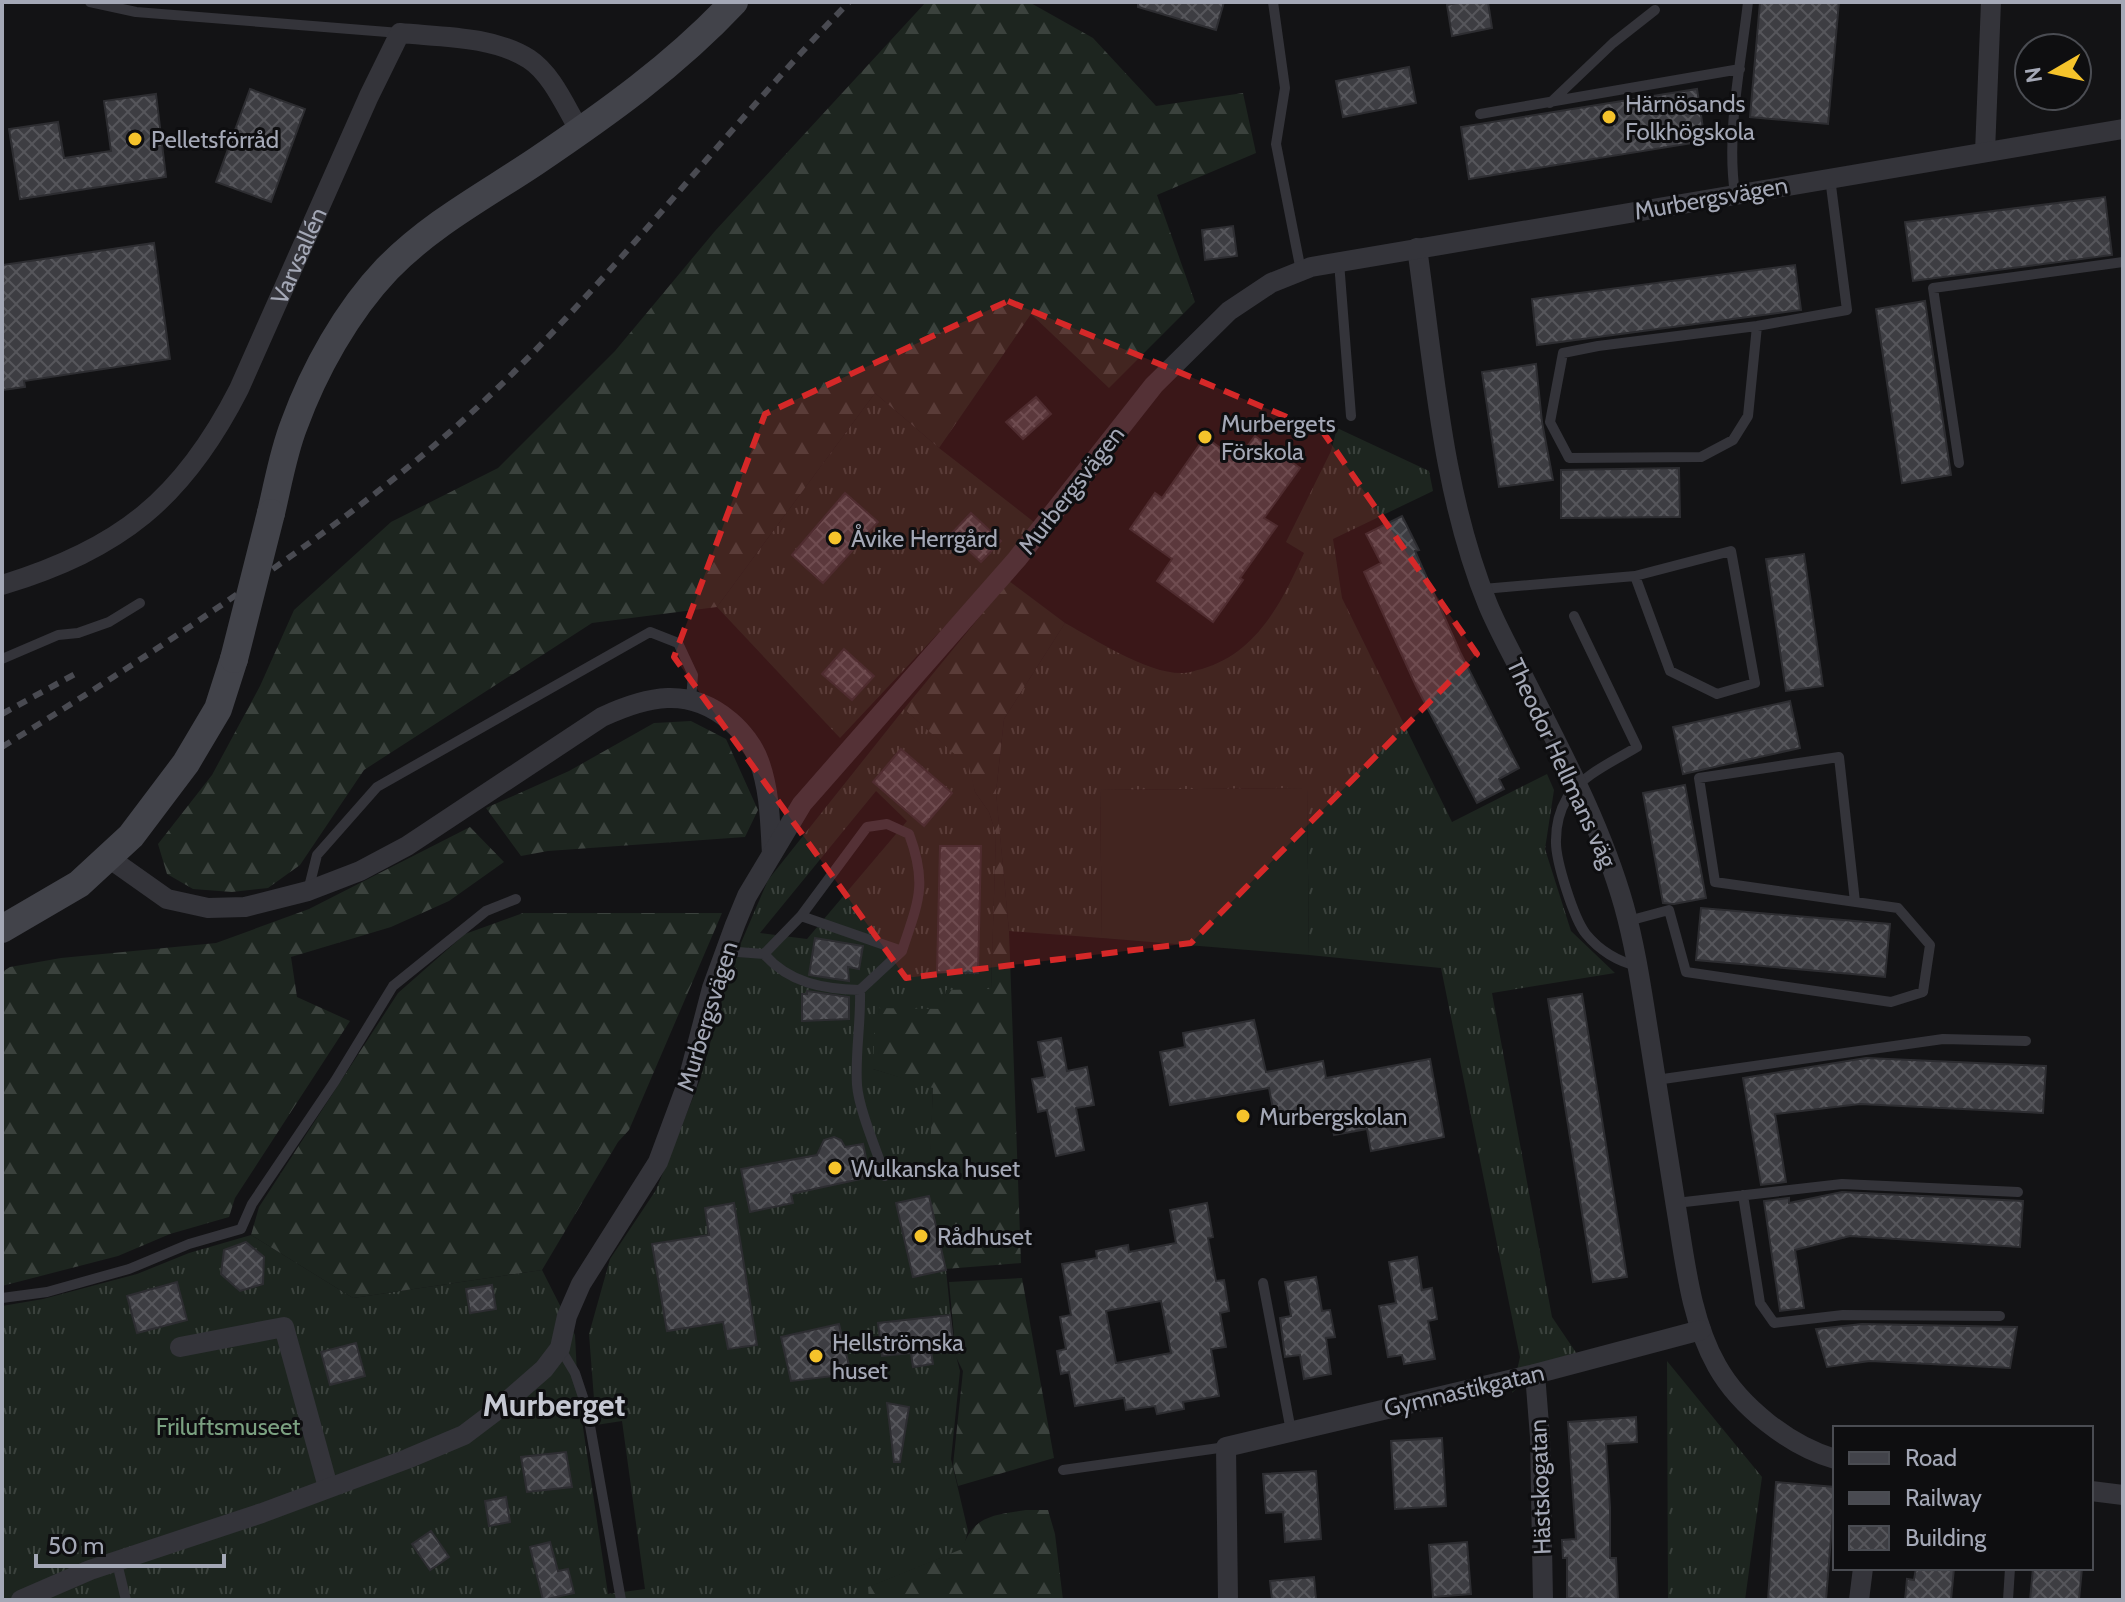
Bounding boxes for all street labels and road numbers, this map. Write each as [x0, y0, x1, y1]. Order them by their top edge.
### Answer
street label: Murbergsvägen [1632, 170, 1790, 226]
street label: Varvsallén [264, 203, 332, 309]
street label: Murbergsvägen [1012, 420, 1130, 560]
street label: Theodor Hellmans väg [1501, 654, 1624, 873]
street label: Murbergsvägen [670, 938, 744, 1094]
street label: Gymnastikgatan [1381, 1357, 1547, 1423]
street label: Hästskogatan [1523, 1419, 1557, 1555]

